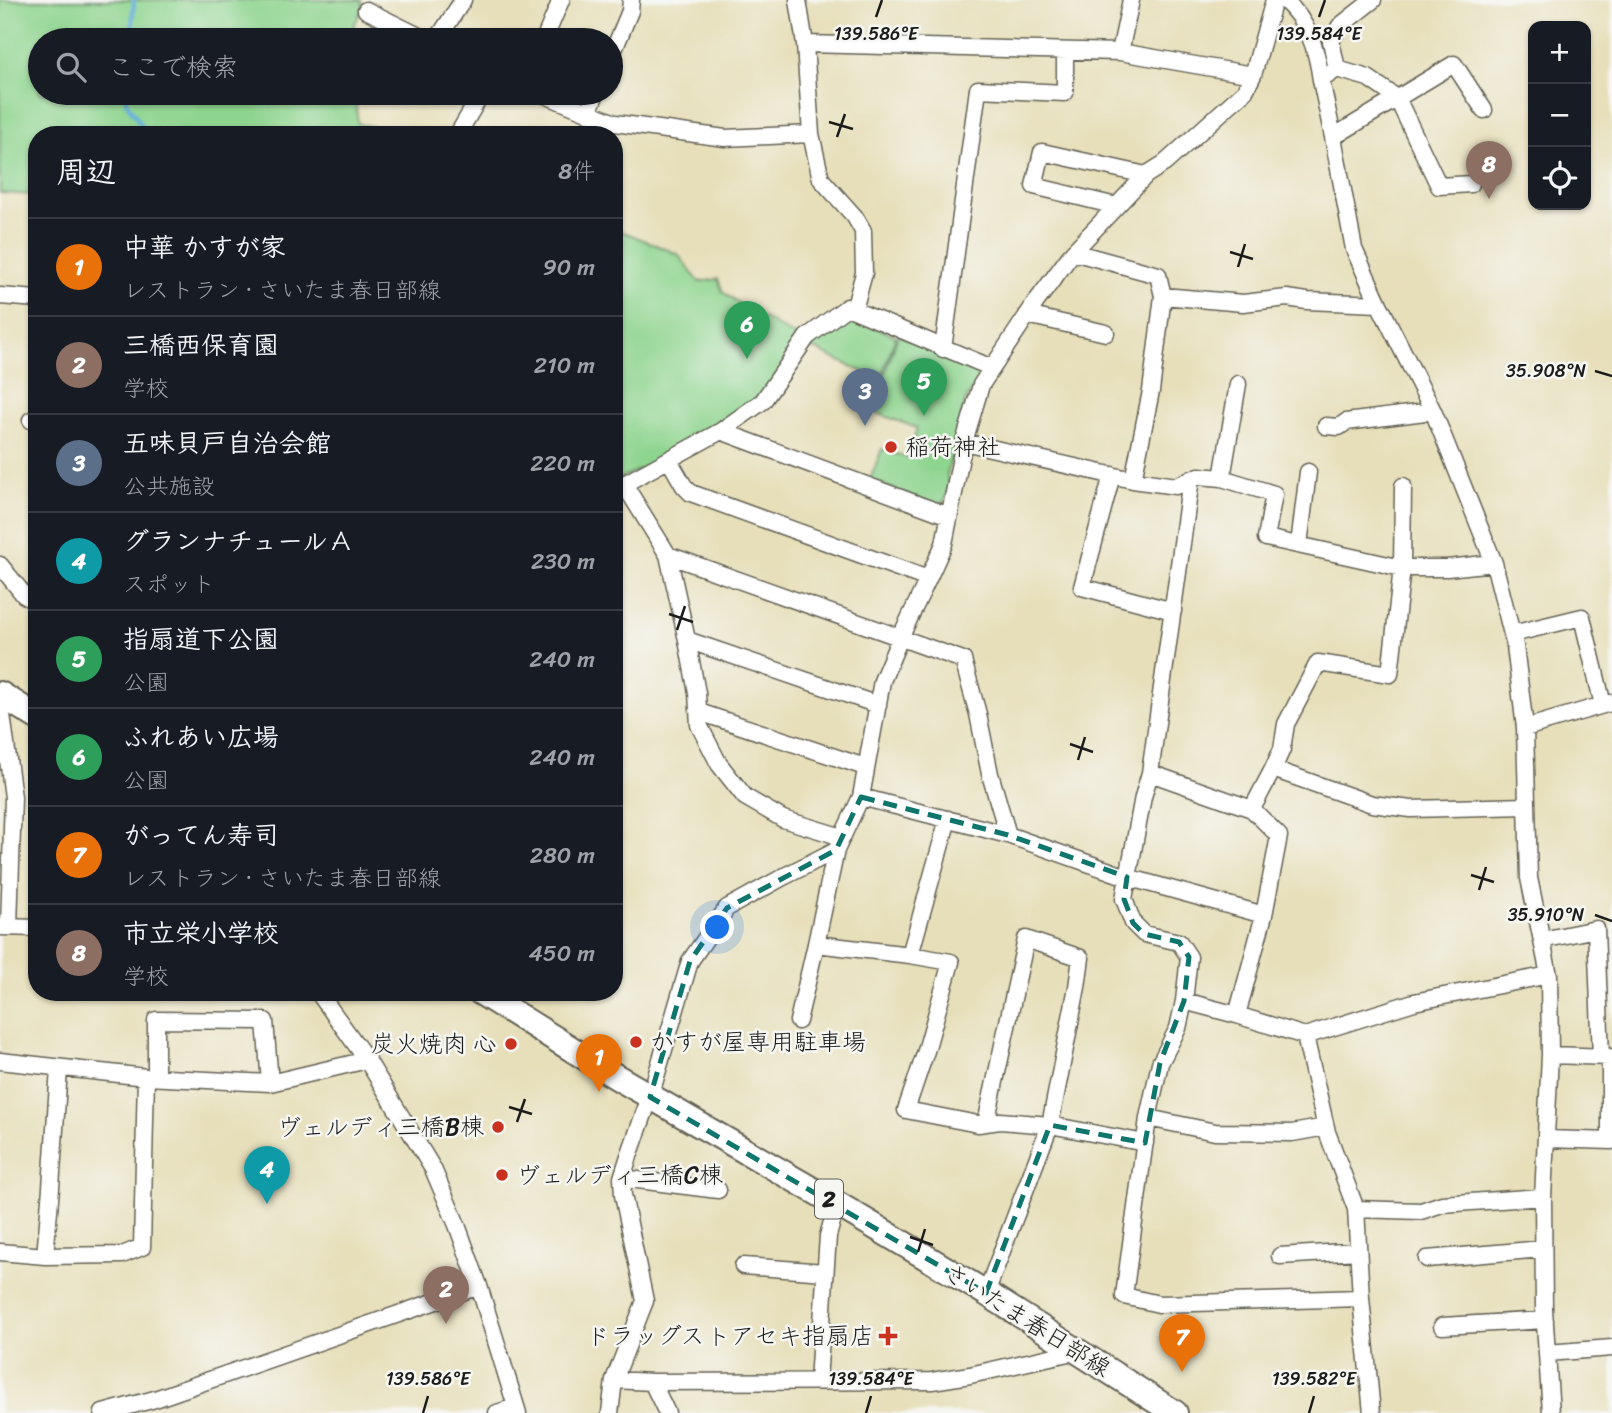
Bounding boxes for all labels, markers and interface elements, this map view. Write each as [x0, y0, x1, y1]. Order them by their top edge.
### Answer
text: 139.586°E [834, 18, 919, 50]
text: 139.584°E [1277, 18, 1362, 50]
map controls [1528, 21, 1591, 210]
button: + [1528, 21, 1591, 84]
search box [28, 28, 623, 105]
text: ここで検索 [108, 44, 238, 90]
icon: search [52, 48, 90, 86]
button: − [1528, 84, 1591, 147]
pin: 8 [1466, 141, 1512, 199]
text: 周辺 [56, 145, 116, 199]
button: locate [1528, 147, 1591, 210]
text: 8件 [558, 151, 595, 192]
text: 中華 かすが家 [123, 224, 286, 270]
text: 1 [74, 247, 84, 288]
text: 90 m [543, 247, 595, 288]
text: レストラン · さいたま春日部線 [123, 270, 441, 311]
pin: 6 [724, 301, 770, 359]
text: 三橋西保育園 [123, 322, 279, 368]
text: 2 [72, 345, 86, 386]
text: 210 m [534, 345, 595, 386]
text: 35.908°N [1506, 355, 1586, 387]
pin: 5 [901, 358, 947, 416]
text: 学校 [123, 368, 169, 409]
pin: 3 [842, 368, 888, 426]
text: 五味貝戸自治会館 [123, 420, 331, 466]
place label: 稲荷神社 [905, 426, 1001, 468]
marker: 稲荷神社 [883, 439, 899, 455]
text: 3 [73, 443, 85, 484]
text: 220 m [530, 443, 595, 484]
text: 公共施設 [123, 466, 215, 507]
text: グランナチュールＡ [123, 518, 354, 564]
text: 4 [72, 541, 86, 582]
text: 230 m [531, 541, 595, 582]
text: スポット [123, 564, 215, 605]
text: 指扇道下公園 [123, 616, 279, 662]
text: 5 [72, 639, 86, 680]
text: 240 m [529, 639, 595, 680]
text: 公園 [123, 662, 169, 703]
text: ふれあい広場 [123, 714, 279, 760]
text: 6 [72, 737, 86, 778]
text: 240 m [529, 737, 595, 778]
text: 公園 [123, 760, 169, 801]
text: がってん寿司 [123, 812, 279, 858]
text: 7 [72, 835, 86, 876]
text: 280 m [530, 835, 595, 876]
text: レストラン · さいたま春日部線 [123, 858, 441, 899]
text: 35.910°N [1508, 899, 1585, 931]
text: 市立栄小学校 [123, 910, 279, 956]
your location [700, 910, 734, 944]
text: 8 [72, 933, 86, 974]
text: 450 m [528, 933, 595, 974]
text: 学校 [123, 956, 169, 997]
place label: かすが屋専用駐車場 [650, 1021, 866, 1063]
place label: 炭火焼肉 心 [371, 1023, 497, 1065]
pin: 1 [576, 1034, 622, 1092]
marker: かすが屋専用駐車場 [628, 1034, 644, 1050]
marker: 炭火焼肉 心 [503, 1036, 519, 1052]
place label: ヴェルディ三橋B棟 [277, 1106, 484, 1148]
marker: ヴェルディ三橋B棟 [490, 1119, 506, 1135]
pin: 4 [244, 1146, 290, 1204]
place label: ヴェルディ三橋C棟 [516, 1154, 723, 1196]
marker: ヴェルディ三橋C棟 [494, 1167, 510, 1183]
road number: 2 [815, 1180, 843, 1218]
street label: さいたま春日部線 [935, 1252, 1119, 1388]
pin: 2 [423, 1266, 469, 1324]
pin: 7 [1159, 1314, 1205, 1372]
place label: ドラッグストアセキ指扇店 [586, 1315, 874, 1357]
marker: ドラッグストアセキ指扇店 [880, 1328, 896, 1344]
text: 139.586°E [386, 1363, 471, 1395]
text: 139.584°E [829, 1363, 914, 1395]
text: 139.582°E [1272, 1363, 1357, 1395]

